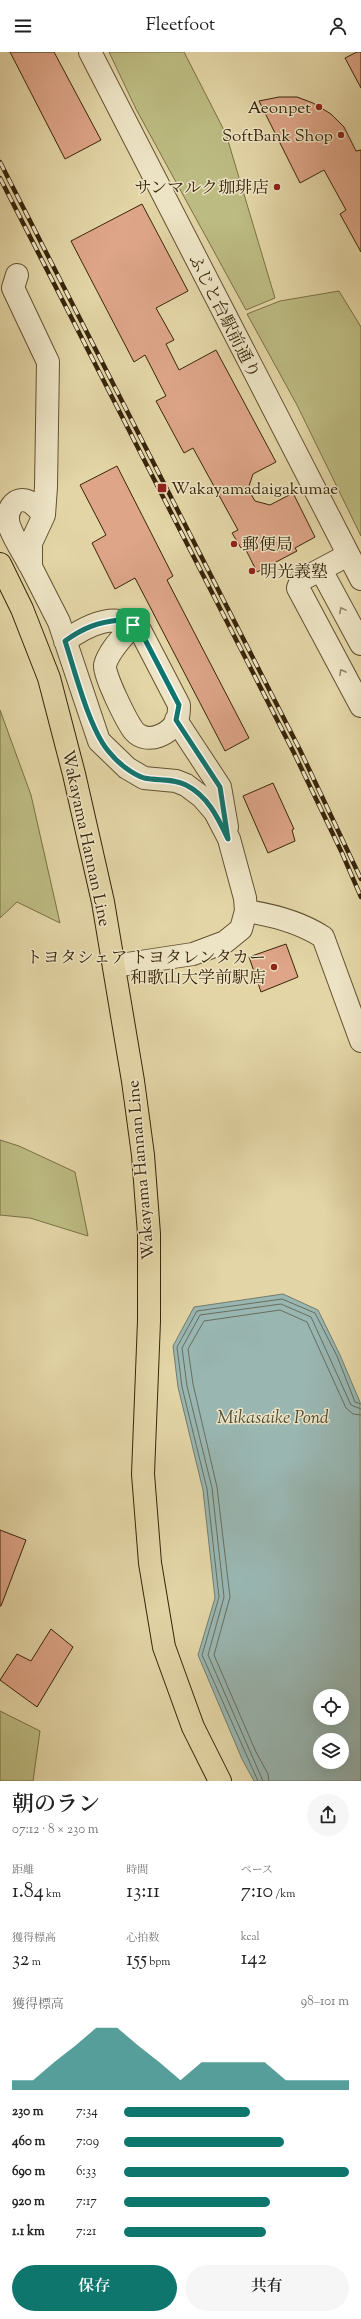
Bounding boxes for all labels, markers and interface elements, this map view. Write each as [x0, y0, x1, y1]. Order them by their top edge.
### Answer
text: Fleetfoot [146, 13, 215, 39]
icon: menu [12, 15, 34, 37]
icon: person [327, 15, 349, 37]
place label: Aeonpet [248, 97, 311, 121]
marker: Aeonpet [314, 102, 324, 112]
place label: SoftBank Shop [222, 125, 333, 149]
marker: SoftBank Shop [336, 130, 346, 140]
place label: サンマルク珈琲店 [134, 177, 269, 201]
marker: サンマルク珈琲店 [272, 182, 282, 192]
street label: ふじと台駅前通り [182, 251, 265, 383]
place label: Wakayamadaigakumae [171, 478, 338, 502]
marker: Wakayamadaigakumae [156, 482, 168, 494]
place label: 郵便局 [242, 534, 293, 558]
marker: 郵便局 [229, 539, 239, 549]
place label: 明光義塾 [260, 561, 328, 585]
marker: 明光義塾 [247, 566, 257, 576]
one-way arrow [340, 607, 347, 614]
pin [116, 608, 150, 642]
icon: arrive [122, 614, 144, 636]
one-way arrow [340, 669, 347, 676]
street label: Wakayama Hannan Line [55, 748, 116, 929]
place label: トヨタシェア トヨタレンタカー 和歌山大学前駅店 [26, 947, 266, 991]
marker: トヨタシェア トヨタレンタカー 和歌山大学前駅店 [269, 962, 279, 972]
street label: Wakayama Hannan Line [122, 1079, 162, 1261]
water label: Mikasaike Pond [217, 1406, 329, 1432]
map controls [313, 1689, 349, 1769]
button: locate [313, 1689, 349, 1725]
button: layers [313, 1733, 349, 1769]
text: 朝のラン [12, 1790, 100, 1822]
button: share [307, 1794, 349, 1836]
text: 07:12 · 8 × 230 m [12, 1821, 99, 1839]
text: 距離 [12, 1862, 34, 1878]
text: 時間 [126, 1862, 148, 1878]
text: ペース [241, 1862, 273, 1878]
text: 1.84 [12, 1878, 44, 1907]
text: 13:11 [126, 1878, 160, 1907]
text: 7:10 [241, 1878, 273, 1907]
text: km [44, 1886, 61, 1902]
text: /km [273, 1886, 295, 1902]
text: kcal [241, 1929, 260, 1945]
text: 獲得標高 [12, 1930, 56, 1946]
text: 心拍数 [126, 1930, 159, 1946]
text: 142 [241, 1945, 267, 1974]
text: 32 [12, 1946, 29, 1975]
text: 155 [126, 1946, 147, 1975]
text: m [29, 1954, 41, 1970]
text: bpm [147, 1954, 170, 1970]
text: 98–101 m [301, 1993, 349, 2011]
text: 獲得標高 [12, 1996, 64, 2014]
text: 230 m [12, 2103, 44, 2121]
text: 7:34 [76, 2103, 98, 2121]
text: 460 m [12, 2133, 45, 2151]
text: 7:09 [76, 2133, 99, 2151]
text: 690 m [12, 2163, 45, 2181]
text: 6:33 [76, 2163, 96, 2181]
text: 920 m [12, 2193, 45, 2211]
text: 7:17 [76, 2193, 97, 2211]
text: 1.1 km [12, 2223, 45, 2241]
text: 7:21 [76, 2223, 96, 2241]
button: 保存 [12, 2265, 177, 2311]
button: 共有 [185, 2265, 349, 2311]

